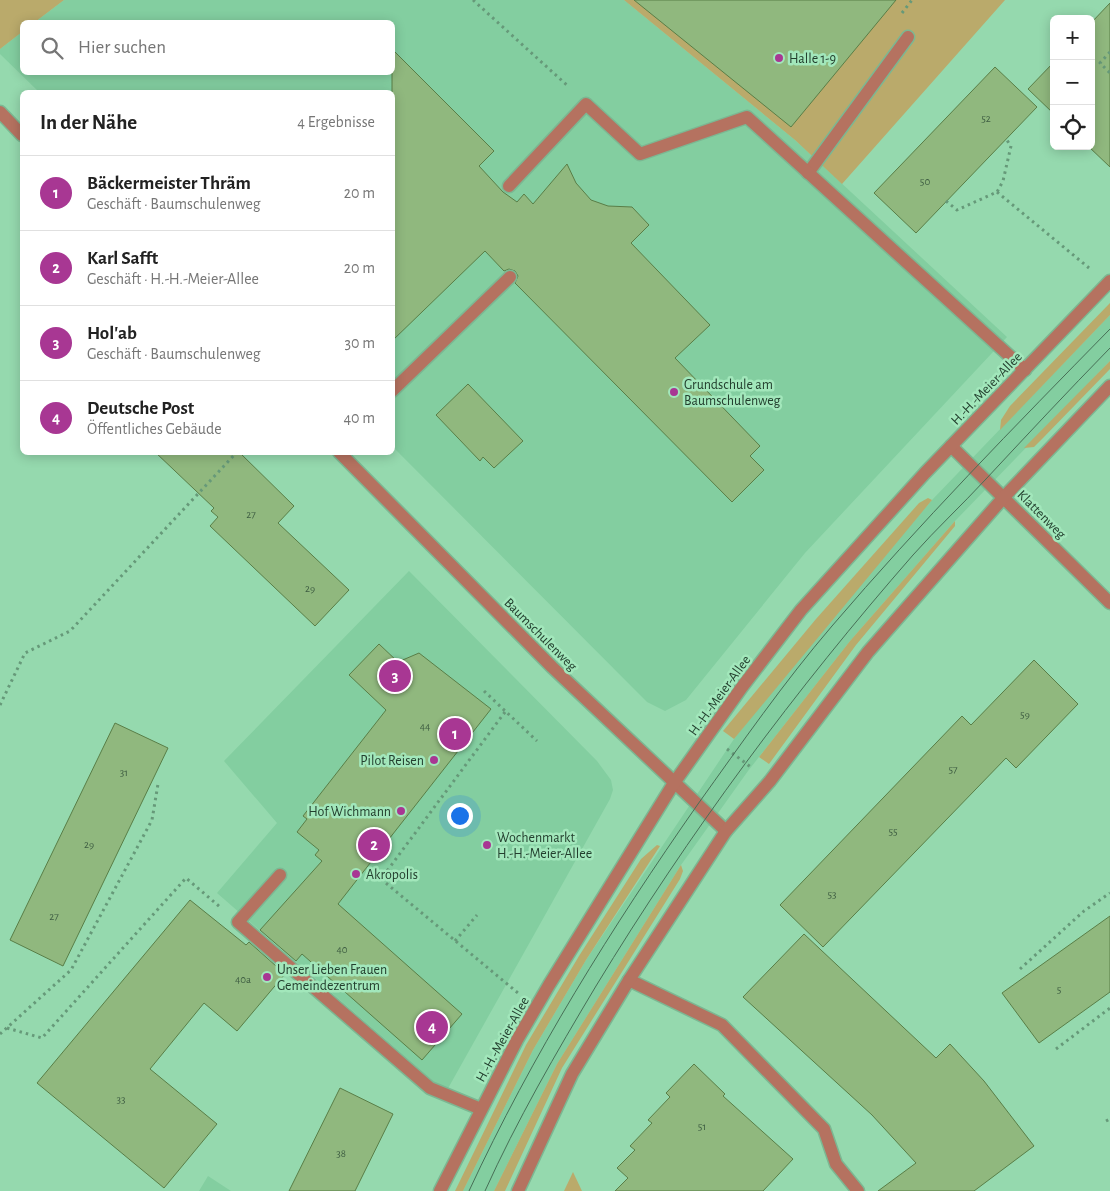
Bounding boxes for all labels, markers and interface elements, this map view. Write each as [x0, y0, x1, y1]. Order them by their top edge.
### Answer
map controls [1050, 15, 1095, 150]
button: + [1050, 15, 1095, 60]
search box [20, 20, 395, 75]
icon: search [38, 34, 66, 62]
text: Hier suchen [78, 38, 166, 57]
marker: Halle 1-9 [773, 52, 785, 64]
place label: Halle 1-9 [789, 52, 836, 66]
button: − [1050, 60, 1095, 105]
button: locate [1050, 105, 1095, 150]
text: In der Nähe [40, 112, 137, 133]
house number: 52 [981, 113, 991, 124]
text: 4 Ergebnisse [297, 114, 375, 130]
text: Bäckermeister Thräm [87, 174, 251, 193]
house number: 50 [920, 176, 930, 187]
text: 1 [53, 185, 59, 201]
text: 20 m [344, 185, 375, 201]
text: Geschäft · Baumschulenweg [87, 196, 261, 212]
text: Karl Safft [87, 249, 158, 268]
text: 2 [52, 260, 60, 276]
text: 20 m [344, 260, 375, 276]
text: Geschäft · H.-H.-Meier-Allee [87, 271, 259, 287]
text: Hol'ab [87, 324, 137, 343]
text: 3 [53, 335, 59, 351]
text: 30 m [345, 335, 375, 351]
text: Geschäft · Baumschulenweg [87, 346, 261, 362]
street label: H.-H.-Meier-Allee [949, 350, 1025, 428]
place label: Grundschule am Baumschulenweg [684, 378, 781, 408]
marker: Grundschule am Baumschulenweg [668, 386, 680, 398]
text: Deutsche Post [87, 399, 194, 418]
text: 4 [52, 410, 60, 426]
text: 40 m [343, 410, 375, 426]
text: Öffentliches Gebäude [87, 421, 222, 437]
street label: Klattenweg [1014, 488, 1068, 542]
house number: 27 [246, 509, 256, 520]
house number: 29 [305, 583, 315, 594]
street label: Baumschulenweg [501, 596, 579, 674]
street label: H.-H.-Meier-Allee [686, 653, 753, 738]
pin: 3 [379, 657, 411, 695]
house number: 59 [1020, 709, 1030, 720]
pin: 1 [439, 715, 471, 753]
house number: 44 [420, 721, 430, 732]
place label: Pilot Reisen [360, 754, 424, 768]
marker: Pilot Reisen [428, 754, 440, 766]
house number: 57 [948, 764, 958, 775]
house number: 31 [120, 767, 128, 778]
your location [447, 803, 473, 829]
place label: Hof Wichmann [308, 805, 391, 819]
marker: Hof Wichmann [395, 805, 407, 817]
pin: 2 [358, 826, 390, 864]
house number: 55 [888, 826, 898, 837]
place label: Wochenmarkt H.-H.-Meier-Allee [497, 831, 592, 861]
house number: 29 [84, 839, 94, 850]
marker: Wochenmarkt H.-H.-Meier-Allee [481, 839, 493, 851]
marker: Akropolis [350, 868, 362, 880]
place label: Akropolis [366, 868, 418, 882]
house number: 53 [827, 889, 837, 900]
house number: 27 [49, 911, 59, 922]
house number: 40 [336, 944, 348, 955]
place label: Unser Lieben Frauen Gemeindezentrum [277, 963, 387, 993]
marker: Unser Lieben Frauen Gemeindezentrum [261, 971, 273, 983]
house number: 40a [235, 974, 251, 985]
house number: 5 [1057, 984, 1062, 995]
street label: H.-H.-Meier-Allee [474, 994, 532, 1084]
pin: 4 [416, 1008, 448, 1046]
house number: 33 [116, 1094, 126, 1105]
house number: 51 [698, 1121, 706, 1132]
house number: 38 [336, 1148, 346, 1159]

